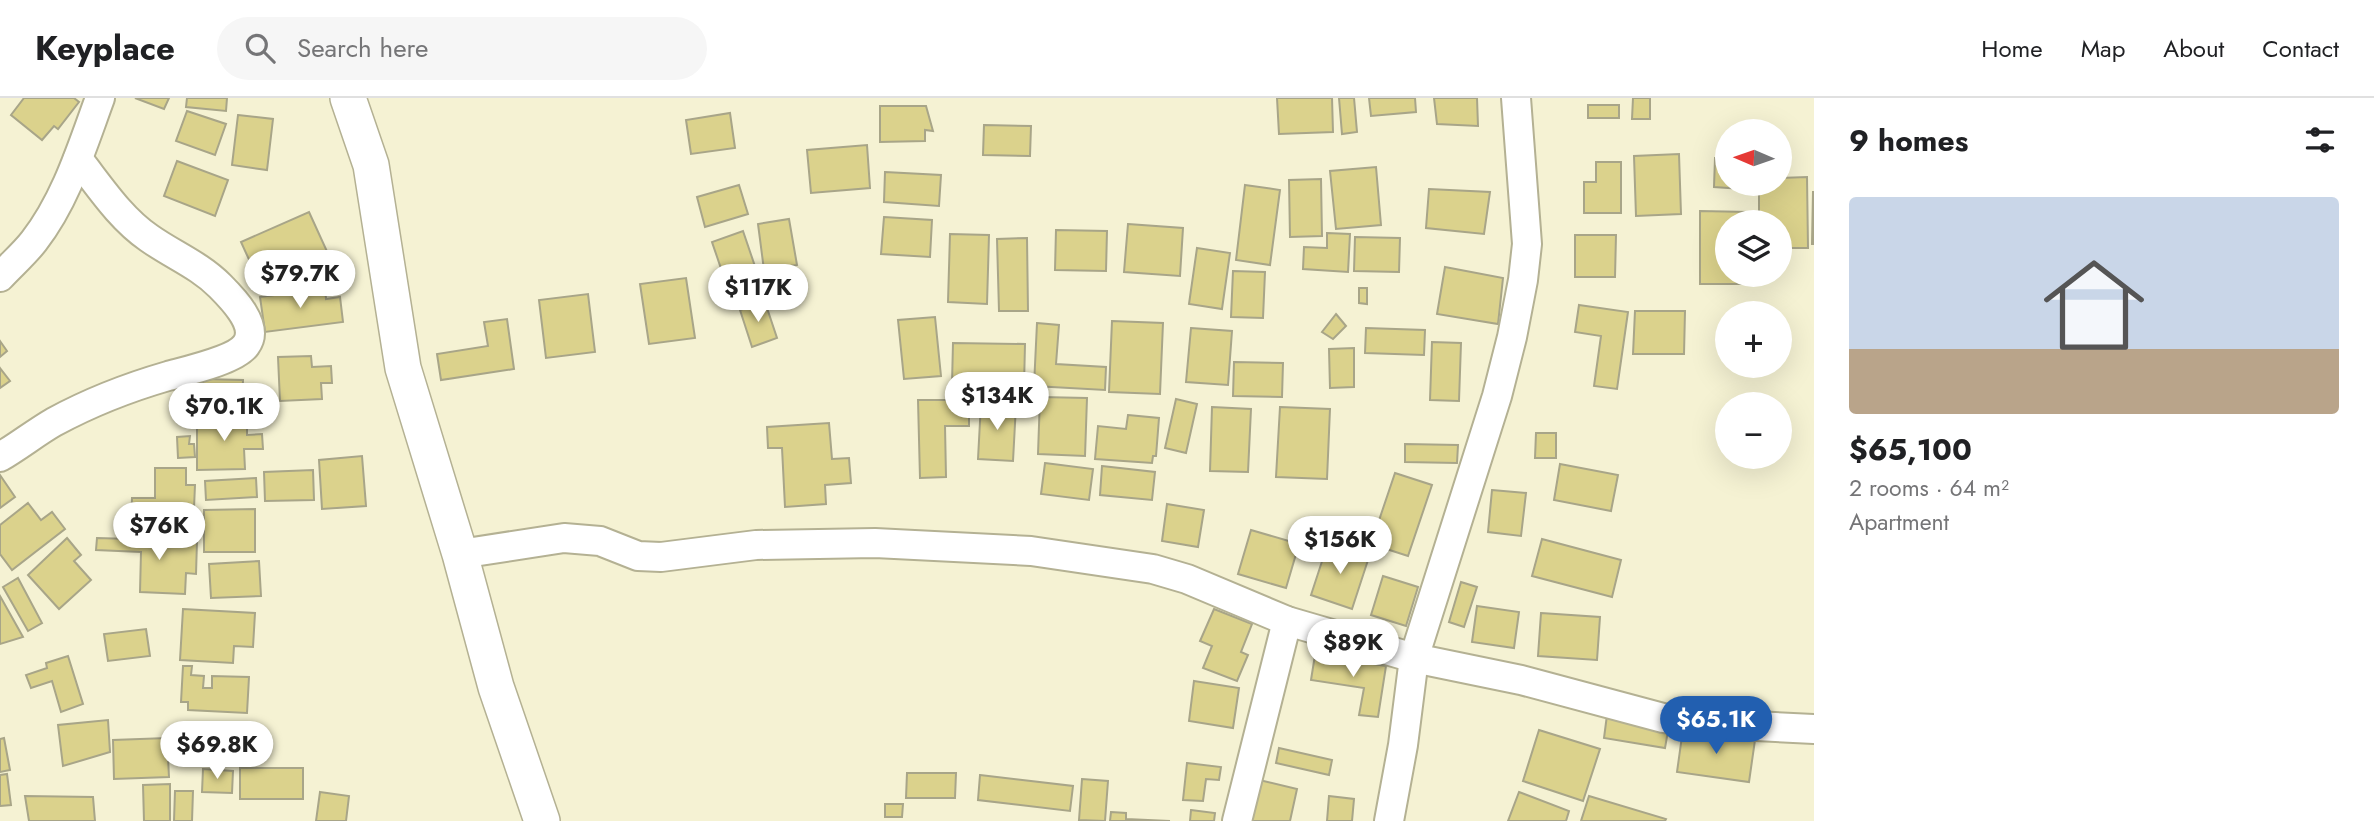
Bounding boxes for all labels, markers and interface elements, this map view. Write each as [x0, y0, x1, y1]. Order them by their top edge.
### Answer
search box [217, 17, 707, 80]
text: Keyplace [35, 25, 175, 72]
icon: search [241, 29, 279, 67]
text: Search here [297, 29, 428, 67]
text: Home [1981, 31, 2043, 66]
text: Map [2081, 31, 2125, 66]
text: About [2163, 31, 2224, 66]
text: Contact [2262, 31, 2339, 66]
north arrow [1715, 119, 1792, 196]
map controls [1715, 119, 1792, 469]
text: 9 homes [1849, 119, 1968, 162]
icon: filters [2301, 121, 2339, 159]
button: layers [1715, 210, 1792, 287]
icon: home [2031, 242, 2157, 368]
pin: $79.7K [243, 250, 357, 310]
text: $79.7K [260, 256, 340, 290]
pin: $117K [709, 264, 807, 324]
text: $117K [724, 270, 792, 304]
button: + [1715, 301, 1792, 378]
pin: $134K [948, 372, 1046, 432]
text: $134K [961, 378, 1033, 412]
pin: $70.1K [167, 384, 281, 443]
text: $70.1K [185, 389, 263, 423]
button: − [1715, 392, 1792, 469]
text: $65,100 [1849, 428, 1972, 471]
text: 2 rooms · 64 m² [1849, 471, 2009, 505]
pin: $76K [118, 503, 200, 562]
text: Apartment [1849, 505, 1949, 539]
text: $76K [129, 508, 189, 542]
pin: $156K [1291, 517, 1389, 576]
text: $156K [1304, 522, 1376, 556]
pin: $89K [1312, 620, 1394, 679]
text: $89K [1323, 625, 1383, 659]
pin: $65.1K [1659, 696, 1773, 756]
text: $65.1K [1676, 702, 1756, 736]
pin: $69.8K [160, 722, 274, 781]
text: $69.8K [176, 727, 258, 761]

